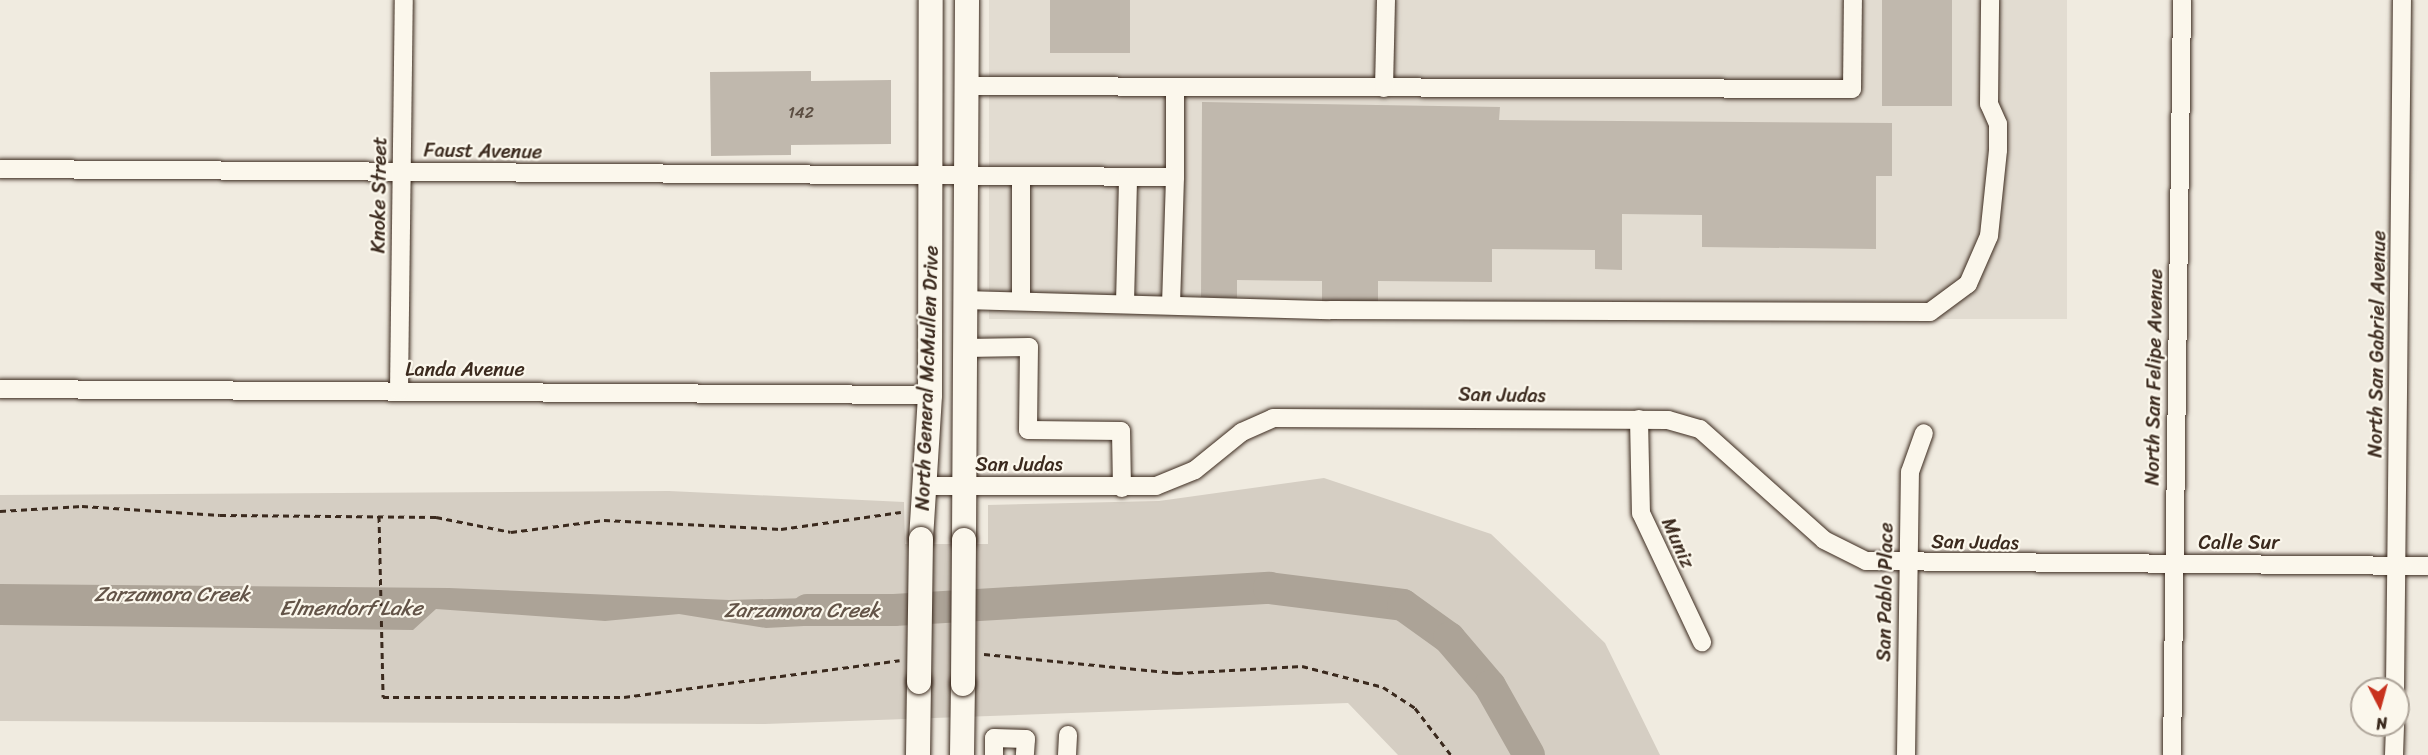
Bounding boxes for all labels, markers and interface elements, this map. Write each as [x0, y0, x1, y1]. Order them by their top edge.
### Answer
house number: 142 [788, 103, 814, 123]
street label: Knoke Street [366, 136, 392, 254]
street label: Faust Avenue [423, 138, 543, 164]
street label: North San Gabriel Avenue [2363, 230, 2391, 458]
street label: North General McMullen Drive [910, 244, 944, 512]
street label: North San Felipe Avenue [2140, 268, 2168, 486]
street label: Landa Avenue [405, 357, 525, 381]
street label: San Judas [1458, 382, 1546, 408]
street label: San Judas [975, 452, 1063, 476]
street label: Muniz [1656, 514, 1700, 572]
street label: San Pablo Place [1872, 521, 1898, 663]
street label: San Judas [1931, 529, 2019, 555]
street label: Calle Sur [2199, 530, 2279, 554]
water label: Zarzamora Creek [94, 581, 250, 607]
water label: Elmendorf Lake [279, 595, 423, 621]
water label: Zarzamora Creek [724, 597, 880, 623]
north arrow [2350, 677, 2410, 737]
text: N [2375, 708, 2389, 738]

